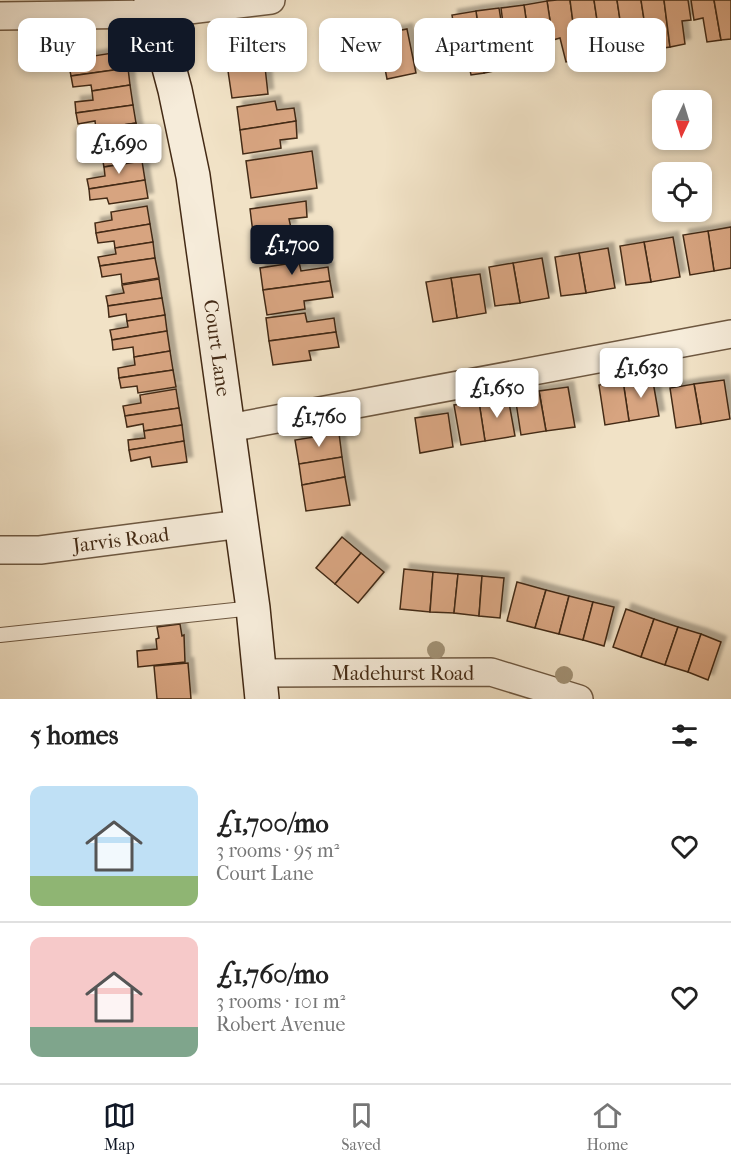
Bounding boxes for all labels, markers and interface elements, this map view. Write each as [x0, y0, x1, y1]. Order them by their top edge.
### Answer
chip: Buy [18, 18, 96, 72]
chip: Rent [108, 18, 195, 72]
chip: Filters [207, 18, 307, 72]
chip: New [319, 18, 402, 72]
chip: Apartment [414, 18, 555, 72]
chip: House [567, 18, 666, 72]
north arrow [652, 90, 712, 150]
map controls [652, 90, 712, 222]
pin: £1,690 [70, 124, 168, 175]
text: £1,690 [91, 132, 147, 155]
button: locate [652, 162, 712, 222]
pin: £1,700 [243, 225, 341, 276]
text: £1,700 [264, 233, 320, 256]
street label: Court Lane [199, 298, 235, 398]
pin: £1,630 [592, 348, 690, 399]
text: £1,630 [614, 356, 668, 379]
pin: £1,650 [448, 368, 546, 419]
text: £1,650 [470, 376, 524, 399]
pin: £1,760 [270, 397, 368, 448]
text: £1,760 [291, 405, 347, 428]
street label: Jarvis Road [69, 523, 172, 558]
street label: Madehurst Road [332, 662, 475, 685]
icon: filters [668, 719, 701, 752]
text: 5 homes [30, 720, 118, 751]
text: £1,700/mo [216, 808, 329, 839]
icon: home [78, 810, 150, 882]
icon: heart [668, 830, 701, 863]
text: 3 rooms · 95 m² [216, 839, 339, 862]
text: Court Lane [216, 862, 314, 885]
text: £1,760/mo [216, 959, 329, 990]
icon: home [78, 961, 150, 1033]
icon: heart [668, 981, 701, 1014]
text: 3 rooms · 101 m² [216, 990, 345, 1013]
text: Robert Avenue [216, 1013, 345, 1036]
tab: Map [103, 1099, 136, 1154]
tab: Saved [341, 1099, 381, 1154]
tab: Home [587, 1099, 628, 1154]

